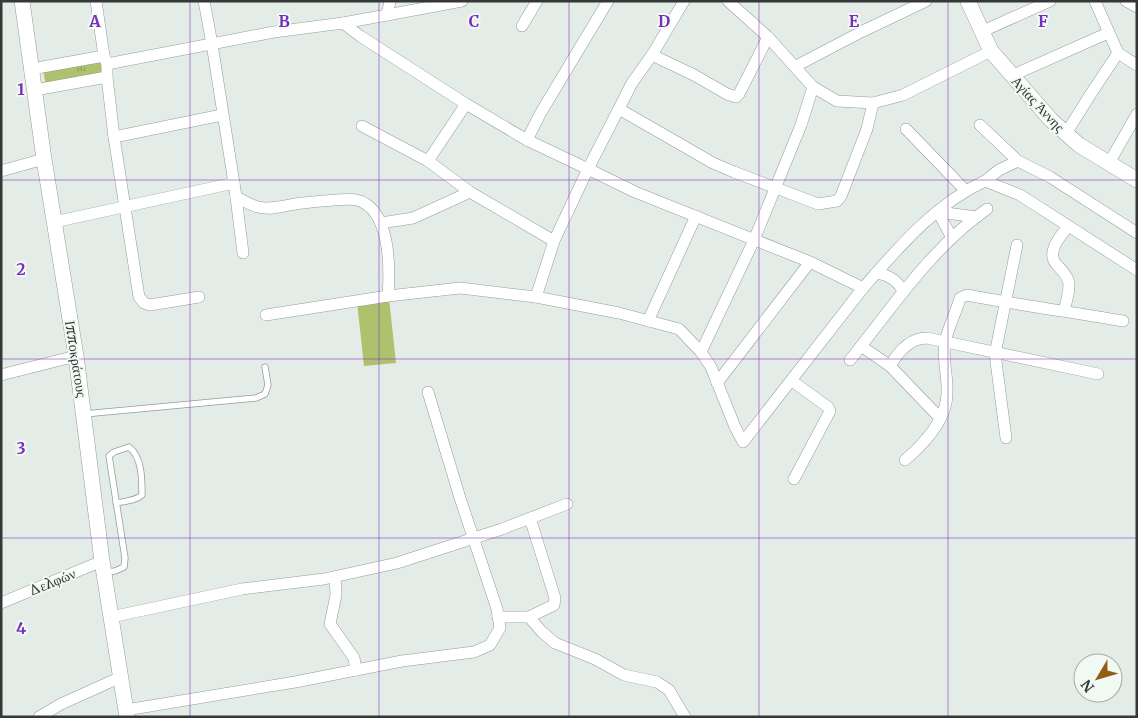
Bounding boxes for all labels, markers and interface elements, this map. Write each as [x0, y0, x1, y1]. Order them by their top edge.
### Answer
text: A [88, 11, 101, 31]
text: B [278, 11, 290, 31]
text: C [469, 11, 479, 31]
text: D [658, 11, 670, 31]
text: E [849, 11, 860, 31]
text: F [1038, 11, 1048, 31]
street label: Αγίας Άννης [1008, 72, 1069, 136]
text: 1 [17, 79, 25, 99]
text: 2 [16, 259, 26, 279]
street label: Ιπποκράτους [61, 319, 91, 399]
text: 3 [16, 438, 26, 458]
street label: Δελφών [26, 564, 78, 600]
text: 4 [16, 618, 26, 638]
north arrow [1073, 653, 1123, 703]
text: N [1077, 676, 1098, 696]

